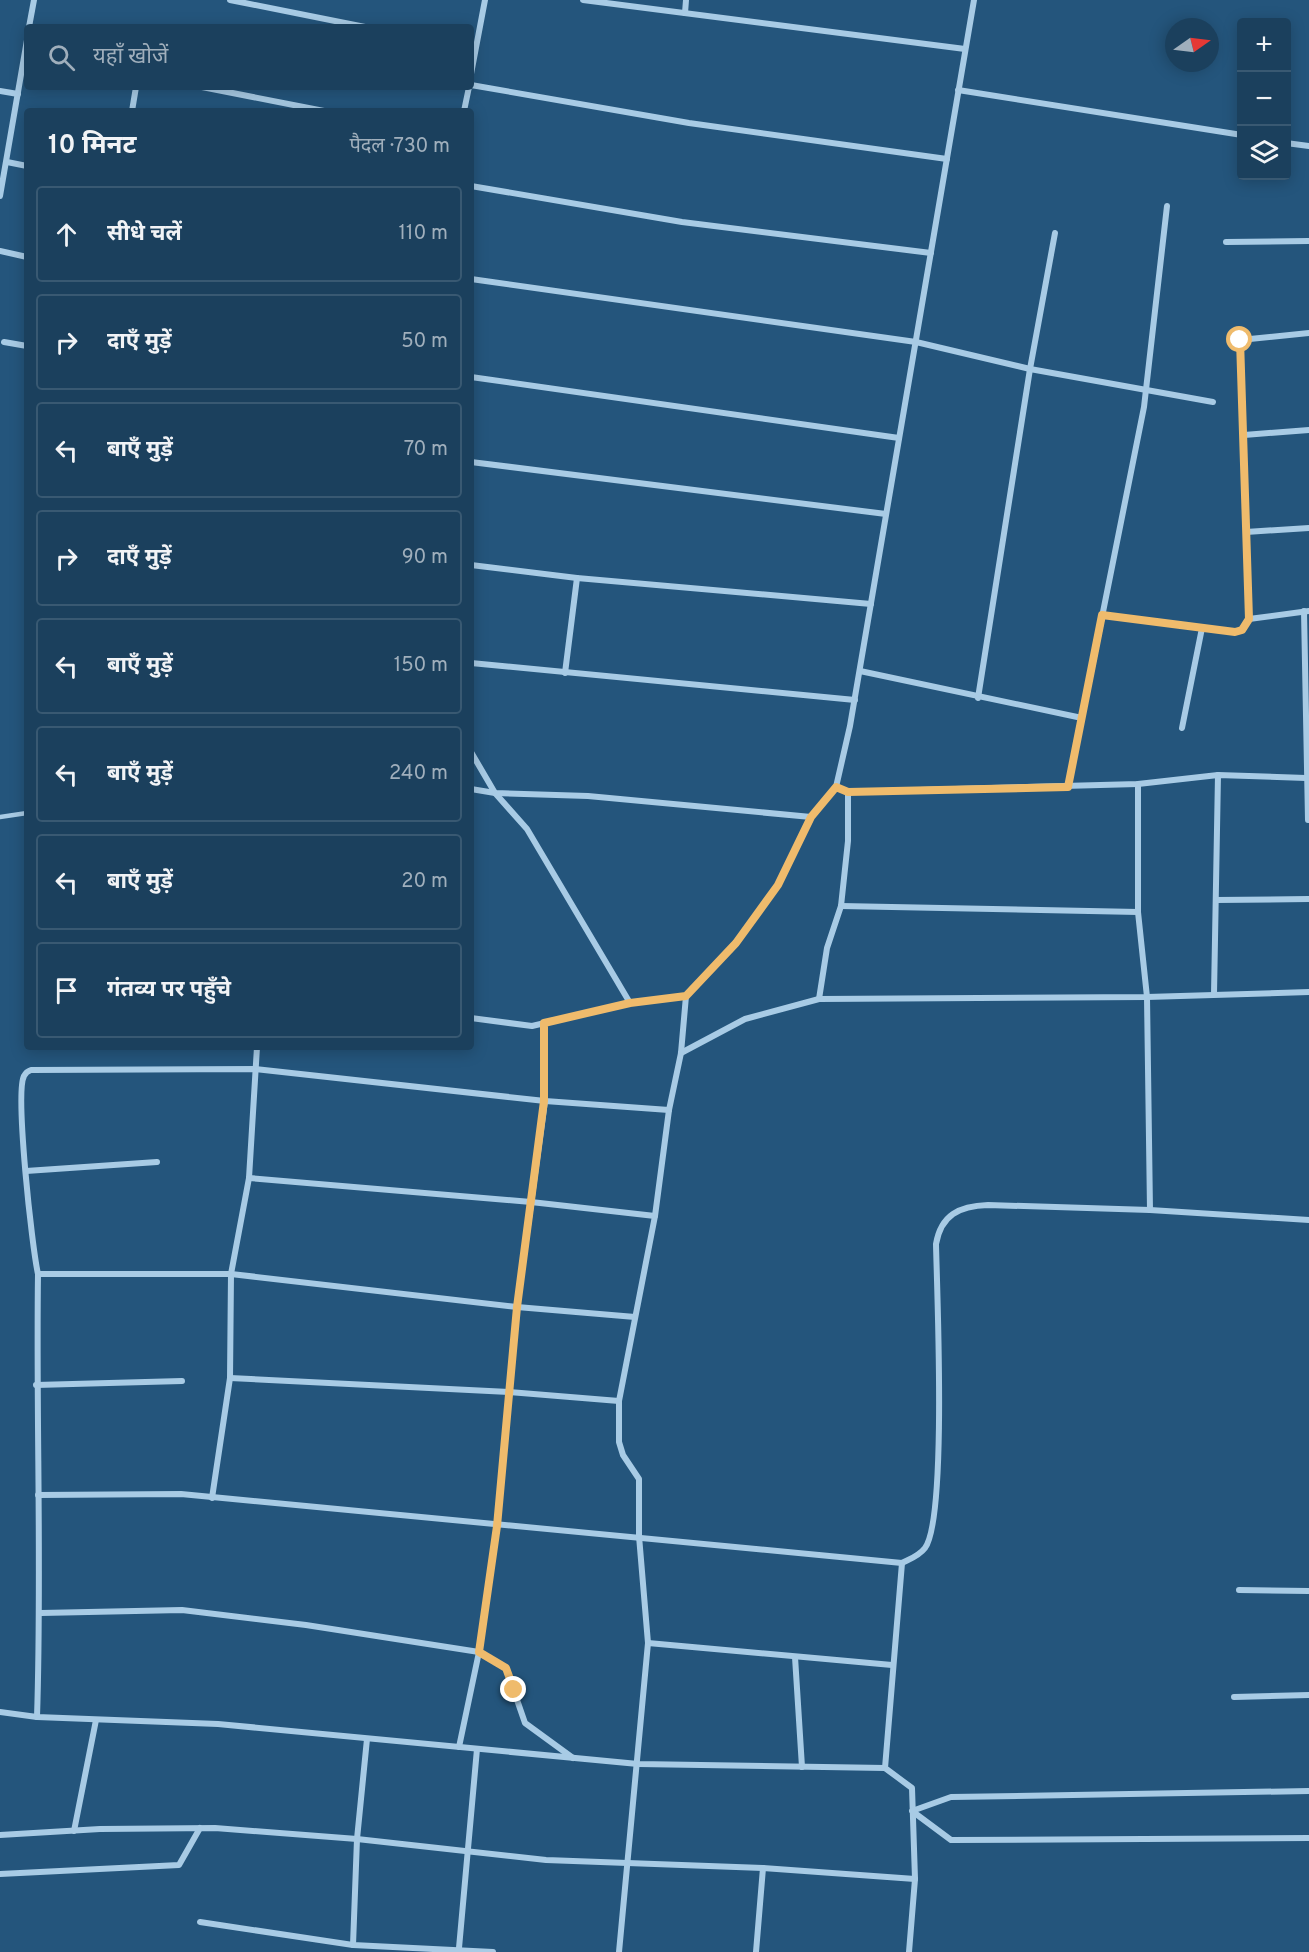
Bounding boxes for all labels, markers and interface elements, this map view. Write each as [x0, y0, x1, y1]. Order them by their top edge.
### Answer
north arrow [1165, 18, 1219, 72]
map controls [1237, 18, 1291, 180]
button: + [1237, 18, 1291, 72]
search box [24, 24, 474, 90]
icon: search [45, 41, 78, 74]
text: यहाँ खोजें [93, 44, 168, 71]
button: − [1237, 72, 1291, 126]
button: layers [1237, 126, 1291, 180]
text: 10 मिनट [48, 130, 137, 163]
text: पैदल · 730 m [349, 134, 450, 160]
icon: ahead [50, 218, 83, 251]
text: सीधे चलें [107, 221, 182, 248]
text: 110 m [399, 221, 448, 247]
icon: right [50, 326, 83, 359]
route start [1226, 326, 1252, 352]
text: दाएँ मुड़ें [107, 329, 172, 356]
text: 50 m [401, 329, 448, 355]
icon: left [50, 434, 83, 467]
text: बाएँ मुड़ें [107, 437, 173, 464]
text: 70 m [404, 437, 448, 463]
icon: right [50, 542, 83, 575]
text: दाएँ मुड़ें [107, 545, 172, 572]
text: 90 m [402, 545, 448, 571]
icon: left [50, 650, 83, 683]
text: बाएँ मुड़ें [107, 653, 173, 680]
text: 150 m [394, 653, 448, 679]
icon: left [50, 758, 83, 791]
text: बाएँ मुड़ें [107, 761, 173, 788]
text: 240 m [389, 761, 448, 787]
icon: left [50, 866, 83, 899]
text: बाएँ मुड़ें [107, 869, 173, 896]
text: 20 m [401, 869, 448, 895]
icon: arrive [50, 974, 83, 1007]
text: गंतव्य पर पहुँचे [107, 977, 231, 1004]
route end [500, 1676, 526, 1702]

